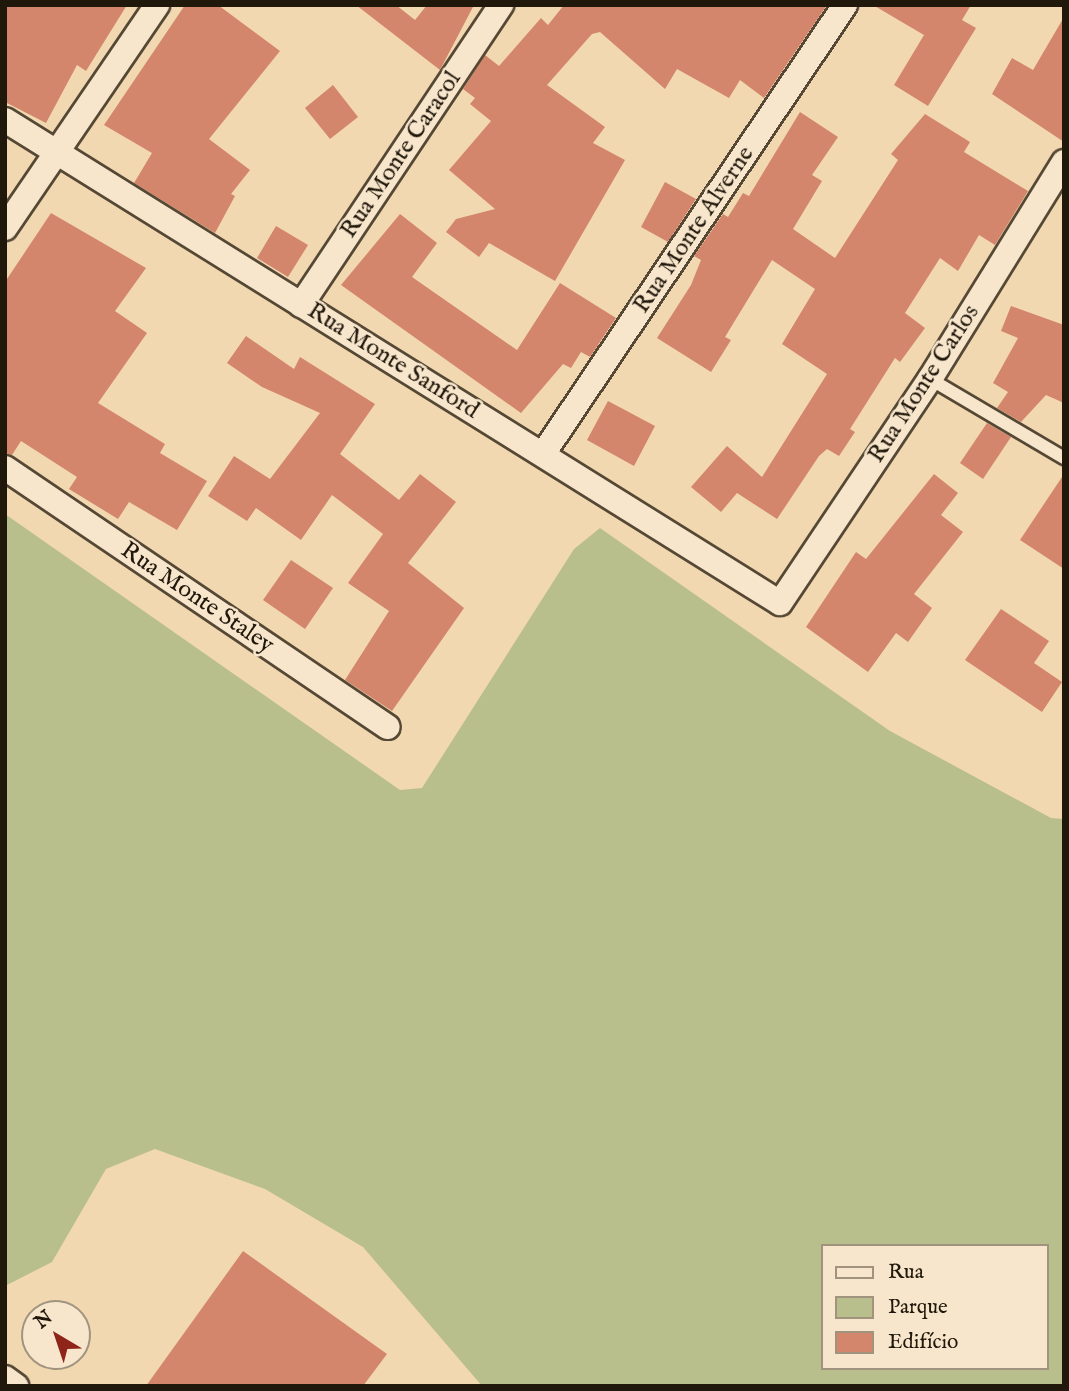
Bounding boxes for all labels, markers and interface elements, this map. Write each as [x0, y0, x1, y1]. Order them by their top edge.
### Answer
street label: Rua Monte Caracol [335, 66, 467, 244]
street label: Rua Monte Alverne [627, 141, 761, 319]
street label: Rua Monte Sanford [302, 297, 484, 425]
street label: Rua Monte Carlos [862, 300, 986, 468]
street label: Rua Monte Staley [115, 536, 279, 660]
legend [820, 1244, 1048, 1370]
text: Rua [888, 1259, 924, 1286]
text: Parque [888, 1294, 948, 1321]
north arrow [21, 1300, 91, 1370]
text: N [30, 1306, 58, 1335]
text: Edifício [888, 1329, 958, 1356]

